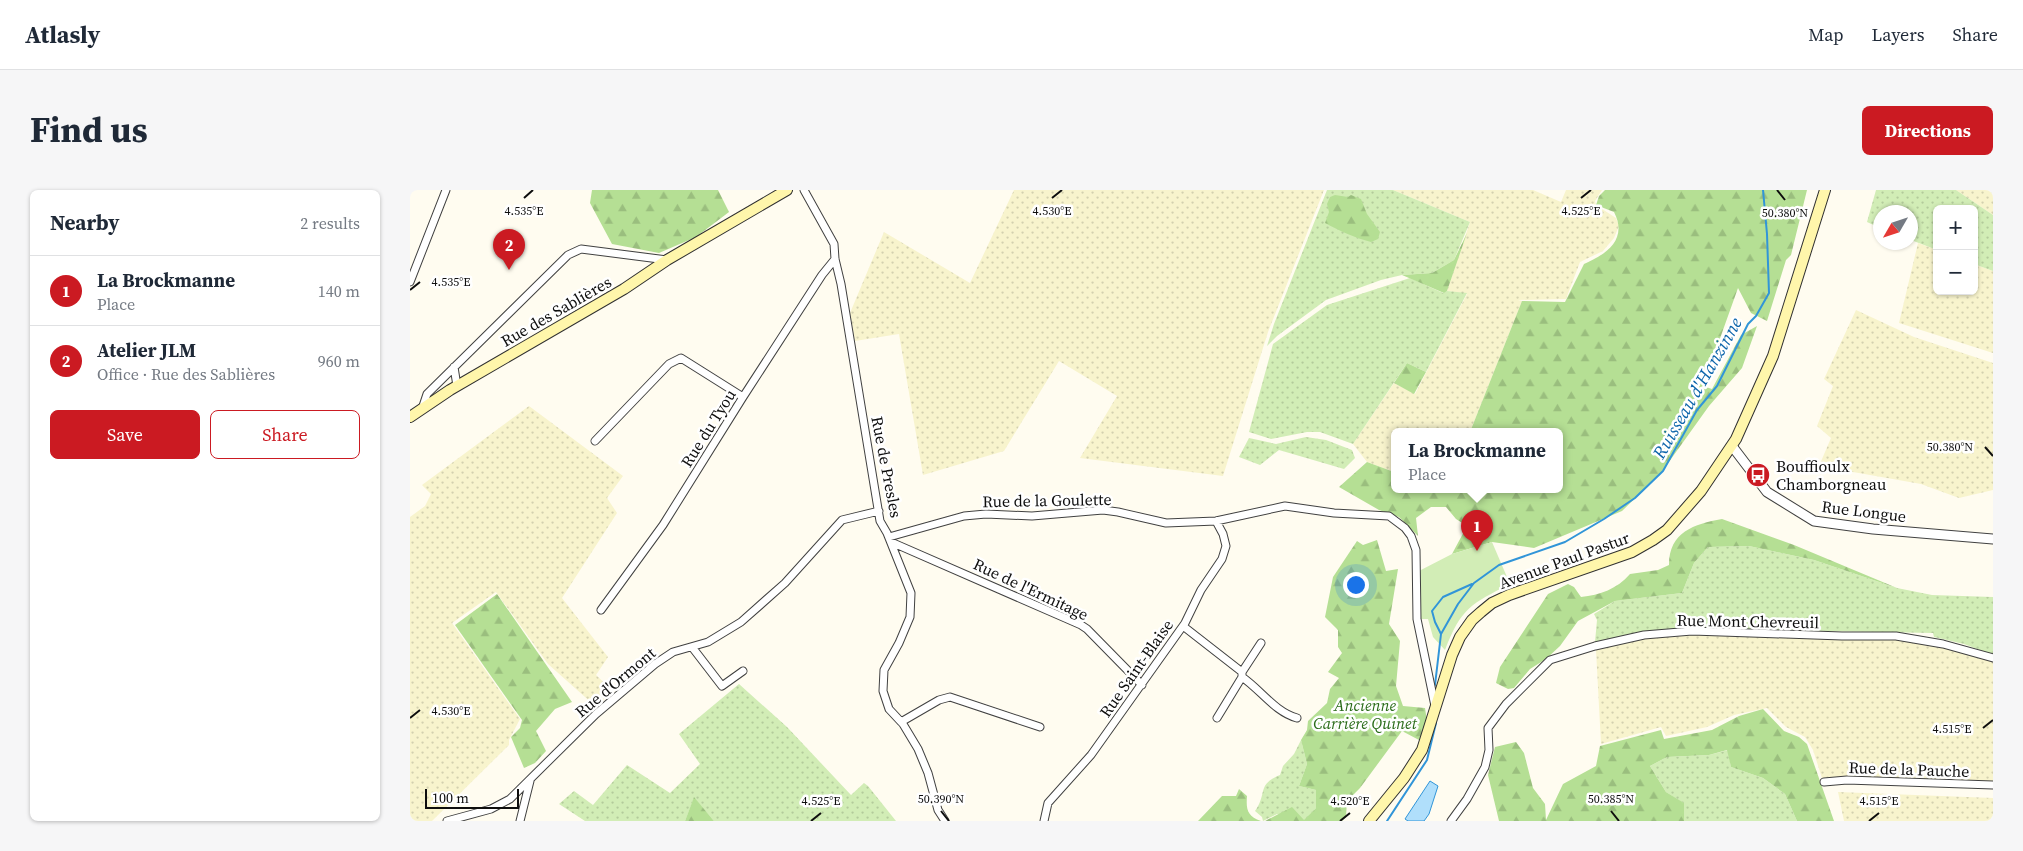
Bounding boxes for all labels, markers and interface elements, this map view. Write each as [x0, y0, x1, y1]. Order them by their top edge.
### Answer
text: Atlasly [25, 18, 100, 51]
text: Map [1808, 22, 1843, 47]
text: Layers [1871, 22, 1924, 47]
text: Share [1952, 22, 1998, 47]
text: Find us [30, 106, 148, 154]
button: Directions [1862, 106, 1993, 155]
text: 4.535°E [505, 203, 543, 219]
text: 4.530°E [1033, 203, 1071, 219]
text: 4.525°E [1562, 203, 1600, 219]
text: 50.380°N [1762, 205, 1808, 221]
north arrow [1873, 205, 1918, 250]
map controls [1933, 205, 1978, 295]
button: + [1933, 205, 1978, 250]
text: Nearby [50, 208, 120, 237]
text: 2 results [300, 212, 360, 234]
pin: 2 [493, 229, 525, 270]
button: − [1933, 250, 1978, 295]
text: La Brockmanne [97, 267, 235, 293]
street label: Rue des Sablières [497, 270, 615, 352]
text: 4.535°E [432, 274, 470, 290]
text: 1 [62, 280, 70, 302]
text: 140 m [318, 280, 360, 302]
text: Place [97, 293, 135, 315]
water label: Ruisseau d'Hanzinne [1646, 312, 1748, 464]
text: Atelier JLM [97, 337, 196, 363]
text: 2 [62, 350, 70, 372]
text: 960 m [318, 350, 360, 372]
text: Office · Rue des Sablières [97, 363, 275, 385]
street label: Rue du Tyou [675, 385, 741, 471]
button: Save [50, 410, 200, 459]
button: Share [210, 410, 360, 459]
street label: Rue de Presles [866, 414, 908, 520]
popup [1391, 428, 1563, 493]
text: La Brockmanne [1408, 437, 1546, 463]
text: 50.380°N [1927, 439, 1973, 455]
place label: Bouffioulx Chamborgneau [1776, 455, 1886, 495]
bus stop icon: Bouffioulx Chamborgneau [1745, 462, 1771, 488]
text: Place [1408, 463, 1446, 485]
street label: Rue de la Goulette [982, 488, 1112, 512]
street label: Rue Longue [1821, 495, 1907, 527]
pin: 1 [1461, 510, 1493, 551]
street label: Avenue Paul Pastur [1496, 526, 1633, 594]
street label: Rue de l'Ermitage [970, 553, 1092, 625]
your location [1343, 572, 1369, 598]
street label: Rue Mont Chevreuil [1677, 609, 1819, 633]
street label: Rue Saint-Blaise [1094, 615, 1178, 721]
street label: Rue d'Ormont [570, 641, 660, 722]
park label: Ancienne Carrière Quinet [1313, 694, 1418, 734]
text: 4.530°E [432, 703, 470, 719]
text: 4.515°E [1933, 721, 1971, 737]
street label: Rue de la Pauche [1848, 756, 1970, 782]
scale bar [425, 786, 519, 809]
text: 100 m [432, 788, 469, 808]
text: 50.390°N [918, 791, 964, 807]
text: 50.385°N [1588, 791, 1634, 807]
text: 4.525°E [802, 793, 840, 809]
text: 4.520°E [1331, 793, 1369, 809]
text: 4.515°E [1860, 793, 1898, 809]

